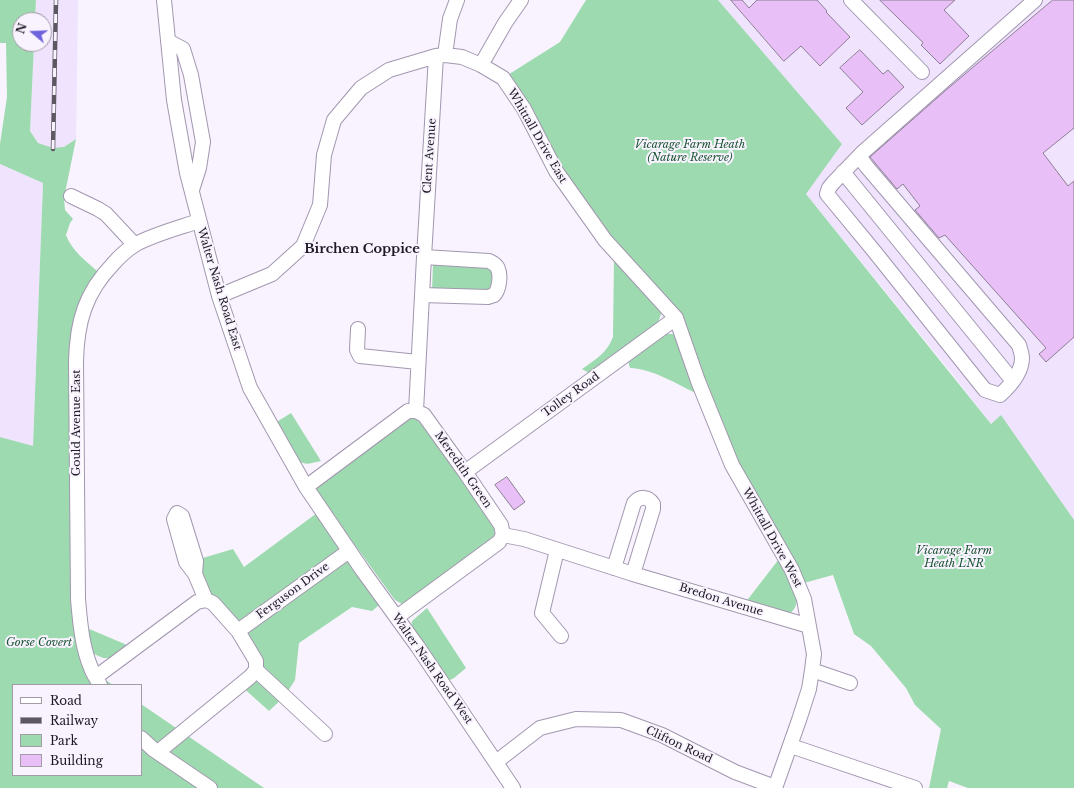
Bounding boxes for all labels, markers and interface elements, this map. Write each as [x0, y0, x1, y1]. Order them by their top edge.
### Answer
north arrow [12, 12, 52, 52]
text: N [13, 21, 30, 36]
street label: Whittall Drive East [505, 86, 569, 186]
street label: Clent Avenue [421, 118, 439, 194]
park label: Vicarage Farm Heath (Nature Reserve) [635, 138, 745, 164]
street label: Walter Nash Road East [194, 226, 244, 352]
district label: Birchen Coppice [304, 241, 420, 257]
street label: Gould Avenue East [70, 370, 84, 476]
street label: Tolley Road [540, 370, 602, 420]
street label: Meredith Green [432, 429, 494, 511]
street label: Whittall Drive West [739, 486, 805, 590]
park label: Vicarage Farm Heath LNR [916, 544, 992, 570]
street label: Ferguson Drive [254, 560, 332, 622]
street label: Bredon Avenue [677, 581, 765, 619]
street label: Walter Nash Road West [389, 611, 475, 727]
park label: Gorse Covert [6, 636, 72, 650]
legend [12, 684, 142, 776]
text: Road [50, 693, 82, 708]
text: Railway [50, 713, 98, 728]
street label: Clifton Road [644, 724, 714, 766]
text: Park [50, 733, 78, 748]
text: Building [50, 753, 103, 768]

